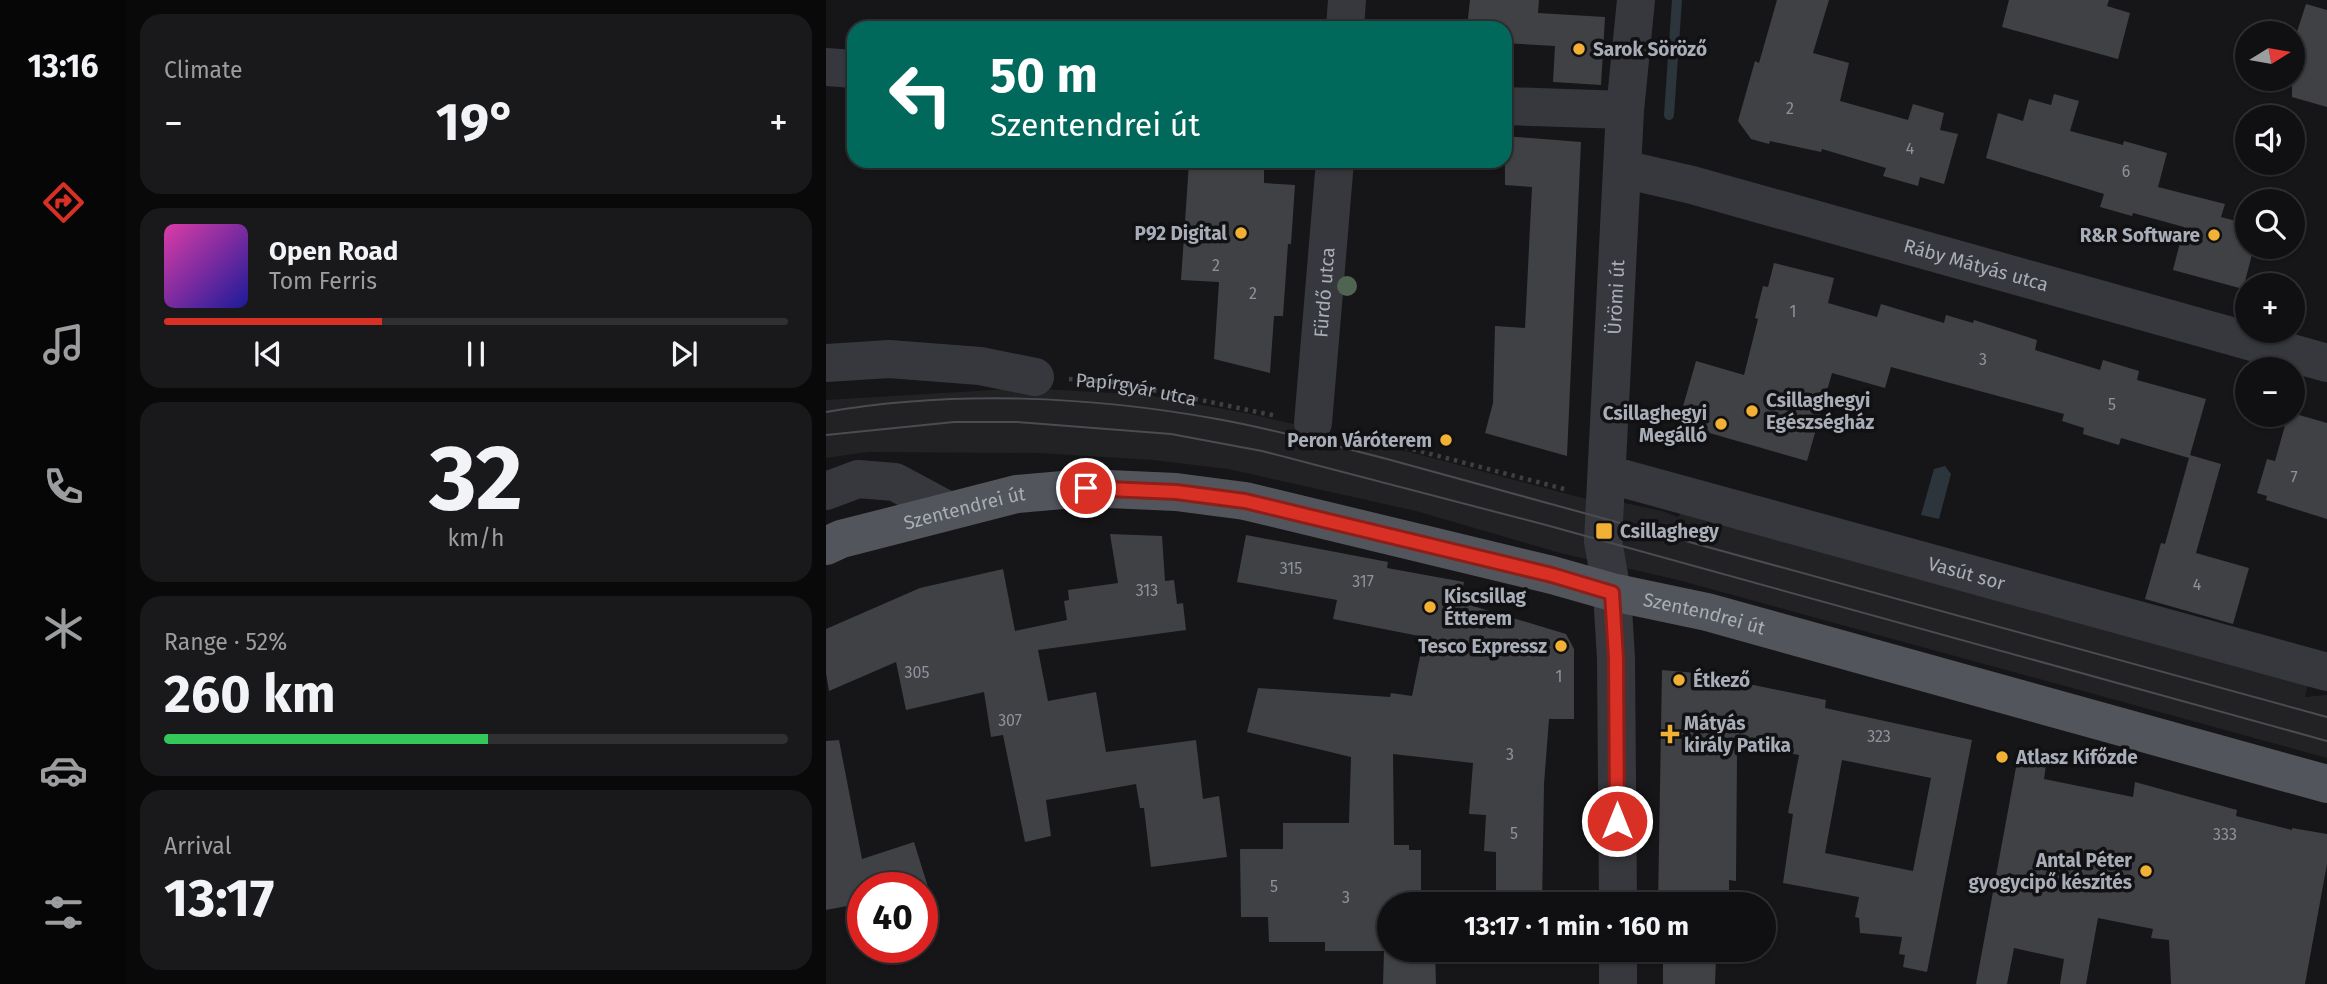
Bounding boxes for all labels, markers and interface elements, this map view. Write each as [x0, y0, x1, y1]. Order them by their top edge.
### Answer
north arrow [2235, 21, 2305, 91]
map controls [2235, 21, 2305, 427]
place label: Sarok Söröző [1593, 38, 1707, 61]
marker: Sarok Söröző [1571, 41, 1587, 57]
text: 50 m [990, 46, 1098, 105]
text: 13:16 [28, 47, 98, 85]
icon: left [875, 49, 966, 140]
text: Climate [164, 56, 243, 84]
text: 19° [436, 91, 516, 154]
house number: 2 [1786, 99, 1794, 118]
text: − [164, 100, 183, 146]
text: + [769, 100, 788, 146]
button: sound [2235, 105, 2305, 175]
text: Szentendrei út [990, 106, 1200, 144]
house number: 4 [1906, 139, 1915, 158]
house number: 6 [2122, 162, 2130, 181]
icon: directions [39, 178, 88, 227]
button: search [2235, 189, 2305, 259]
place label: P92 Digital [1135, 222, 1227, 245]
place label: R&R Software [2080, 224, 2200, 247]
marker: P92 Digital [1233, 225, 1249, 241]
marker: R&R Software [2206, 227, 2222, 243]
street label: Ráby Mátyás utca [1901, 234, 2051, 296]
text: Open Road [269, 236, 398, 267]
street label: Fürdő utca [1309, 246, 1340, 339]
house number: 2 [1212, 256, 1220, 275]
street label: Ürömi út [1603, 259, 1629, 335]
text: Tom Ferris [269, 267, 377, 295]
button: + [2235, 273, 2305, 343]
house number: 2 [1249, 284, 1257, 303]
house number: 1 [1790, 302, 1796, 321]
icon: music [39, 320, 88, 369]
icon: previous [249, 335, 287, 373]
icon: pause [457, 335, 495, 373]
icon: next [665, 335, 703, 373]
house number: 3 [1979, 350, 1987, 369]
button: − [2235, 357, 2305, 427]
street label: Papírgyár utca [1075, 368, 1199, 411]
place label: Csillaghegyi Egészségház [1766, 389, 1874, 434]
house number: 5 [2108, 395, 2116, 414]
place label: Csillaghegyi Megálló [1603, 402, 1707, 447]
marker: Csillaghegyi Egészségház [1744, 403, 1760, 419]
marker: Csillaghegyi Megálló [1713, 416, 1729, 432]
text: 32 [429, 424, 523, 533]
place label: Peron Váróterem [1287, 429, 1432, 452]
marker: Peron Váróterem [1438, 432, 1454, 448]
pin [1056, 458, 1116, 518]
icon: phone [39, 462, 88, 511]
house number: 7 [2290, 468, 2298, 487]
icon: arrive [1067, 469, 1105, 507]
street label: Szentendrei út [901, 482, 1026, 535]
place label: Csillaghegy [1620, 520, 1719, 543]
marker: Csillaghegy [1594, 521, 1614, 541]
text: km/h [448, 524, 504, 552]
street label: Vasút sor [1925, 552, 2008, 595]
house number: 315 [1280, 559, 1302, 578]
house number: 317 [1352, 572, 1374, 591]
house number: 4 [2193, 575, 2202, 594]
house number: 313 [1136, 581, 1158, 600]
place label: Kiscsillag Étterem [1444, 585, 1527, 630]
street label: Szentendrei út [1641, 588, 1768, 640]
marker: Kiscsillag Étterem [1422, 599, 1438, 615]
icon: climate [39, 604, 88, 653]
text: Range · 52% [164, 628, 287, 656]
place label: Tesco Expressz [1418, 635, 1547, 658]
marker: Tesco Expressz [1553, 638, 1569, 654]
text: 260 km [164, 663, 336, 726]
house number: 305 [905, 663, 929, 682]
house number: 1 [1556, 667, 1562, 686]
place label: Étkező [1693, 667, 1750, 692]
marker: Étkező [1671, 672, 1687, 688]
house number: 307 [998, 711, 1022, 730]
place label: Mátyás király Patika [1684, 712, 1791, 757]
marker: Mátyás király Patika [1662, 726, 1678, 742]
house number: 323 [1867, 727, 1891, 746]
house number: 3 [1506, 745, 1514, 764]
icon: car [39, 746, 88, 795]
place label: Atlasz Kifőzde [2015, 746, 2138, 769]
marker: Atlasz Kifőzde [1994, 749, 2010, 765]
position arrow [1580, 784, 1654, 858]
house number: 5 [1510, 824, 1518, 843]
house number: 333 [2213, 825, 2237, 844]
text: Arrival [164, 832, 231, 860]
place label: Antal Péter gyogycipő készítés [1969, 849, 2132, 894]
marker: Antal Péter gyogycipő készítés [2138, 863, 2154, 879]
text: 13:17 [164, 867, 274, 930]
speed limit sign: 40 [847, 872, 938, 963]
house number: 5 [1270, 877, 1278, 896]
icon: filters [39, 888, 88, 937]
house number: 3 [1342, 888, 1350, 907]
text: 13:17 · 1 min · 160 m [1464, 911, 1689, 942]

